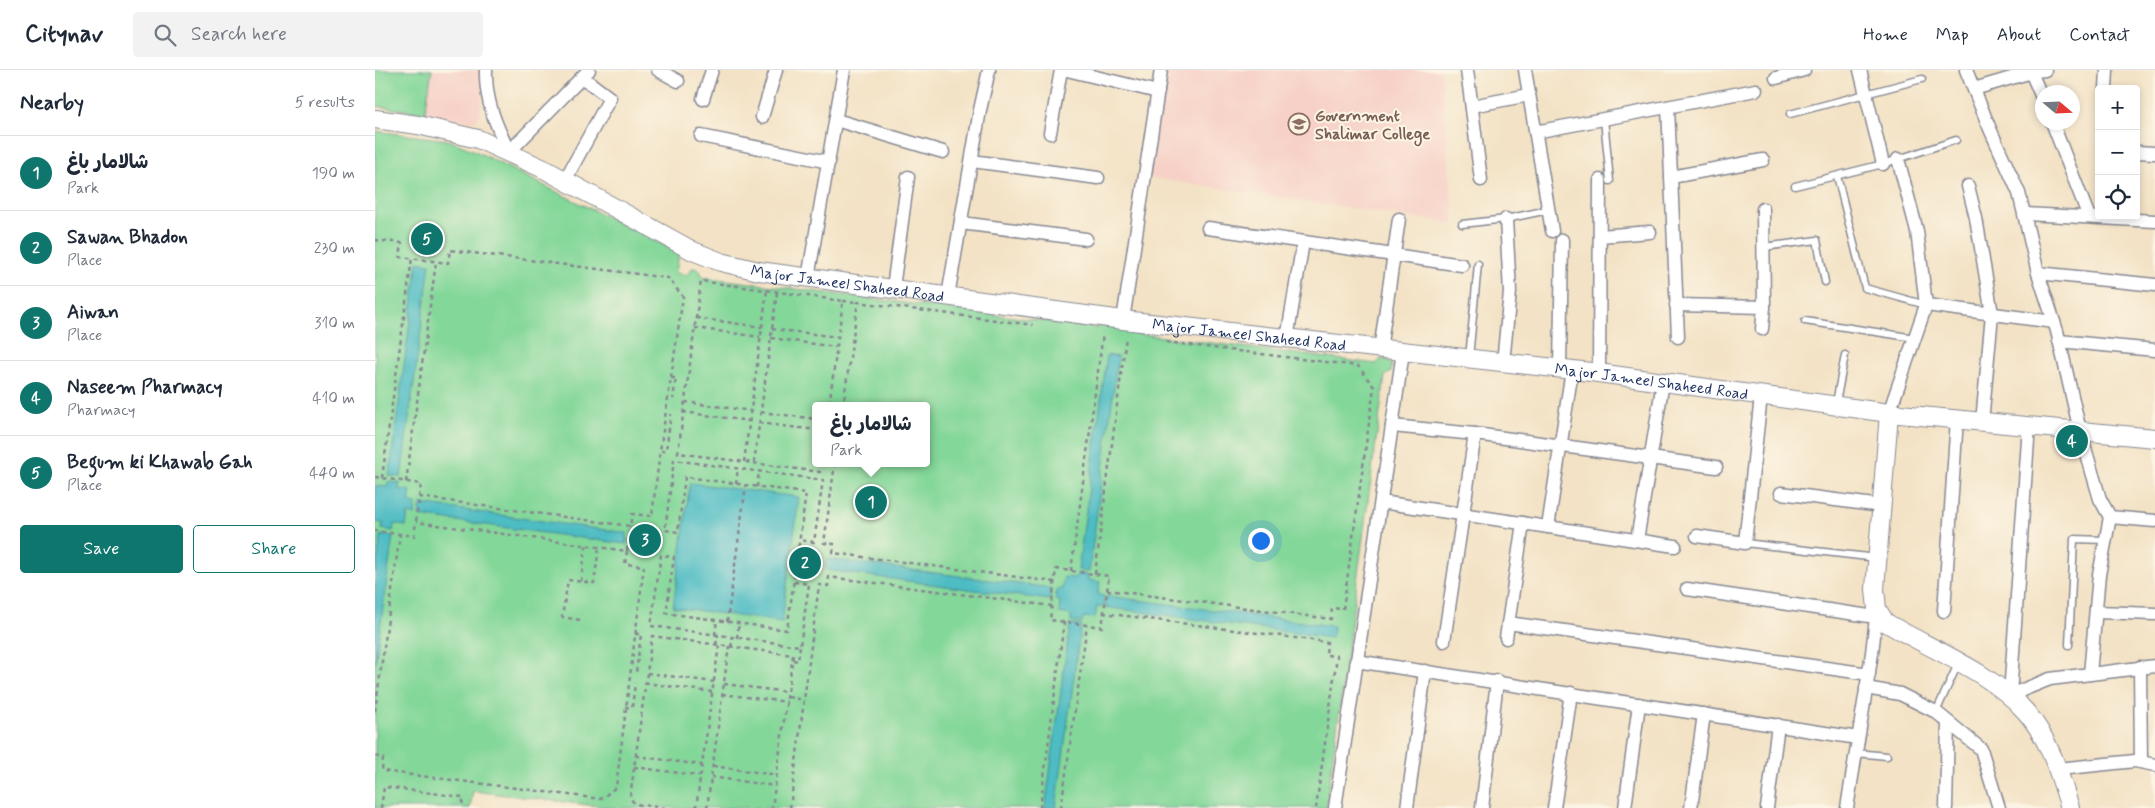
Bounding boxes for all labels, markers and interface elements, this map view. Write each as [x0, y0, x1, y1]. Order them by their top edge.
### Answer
search box [133, 12, 483, 57]
text: Citynav [25, 19, 103, 50]
icon: search [151, 21, 179, 49]
text: Search here [191, 22, 287, 47]
text: Home [1863, 23, 1908, 47]
text: Map [1936, 23, 1969, 47]
text: About [1997, 23, 2041, 47]
text: Contact [2069, 23, 2130, 47]
north arrow [2035, 85, 2080, 130]
map controls [2095, 85, 2140, 220]
button: + [2095, 85, 2140, 130]
text: Nearby [20, 89, 84, 117]
text: 5 results [295, 92, 355, 113]
place label: Government Shalimar College [1315, 106, 1430, 147]
school or university icon: Government Shalimar College [1287, 112, 1311, 136]
button: − [2095, 130, 2140, 175]
text: شالامار باغ [67, 150, 148, 175]
text: 1 [32, 163, 40, 184]
text: 190 m [312, 163, 355, 184]
button: locate [2095, 175, 2140, 220]
text: Park [67, 178, 99, 199]
pin: 5 [411, 220, 443, 258]
text: Sawan Bhadon [67, 225, 188, 250]
text: 2 [32, 238, 40, 259]
text: 230 m [314, 238, 355, 259]
text: Place [67, 250, 102, 271]
street label: Major Jameel Shaheed Road [748, 260, 945, 308]
text: Aiwan [67, 300, 119, 325]
text: 3 [32, 313, 40, 334]
text: 310 m [314, 313, 355, 334]
street label: Major Jameel Shaheed Road [1151, 314, 1347, 357]
text: Place [67, 325, 102, 346]
street label: Major Jameel Shaheed Road [1554, 359, 1749, 405]
text: Naseem Pharmacy [67, 375, 222, 400]
text: 4 [31, 388, 41, 409]
text: 410 m [312, 388, 355, 409]
text: Pharmacy [67, 400, 135, 421]
popup [812, 402, 930, 467]
text: شالامار باغ [830, 412, 912, 437]
pin: 4 [2056, 422, 2088, 460]
text: Park [830, 440, 862, 461]
text: Begum ki Khawab Gah [67, 450, 253, 475]
text: 5 [31, 463, 41, 484]
text: 440 m [309, 463, 355, 484]
text: Place [67, 475, 102, 496]
pin: 1 [855, 483, 887, 521]
pin: 3 [629, 521, 661, 559]
button: Save [20, 525, 183, 573]
button: Share [193, 525, 355, 573]
your location [1248, 528, 1274, 554]
pin: 2 [789, 544, 821, 582]

